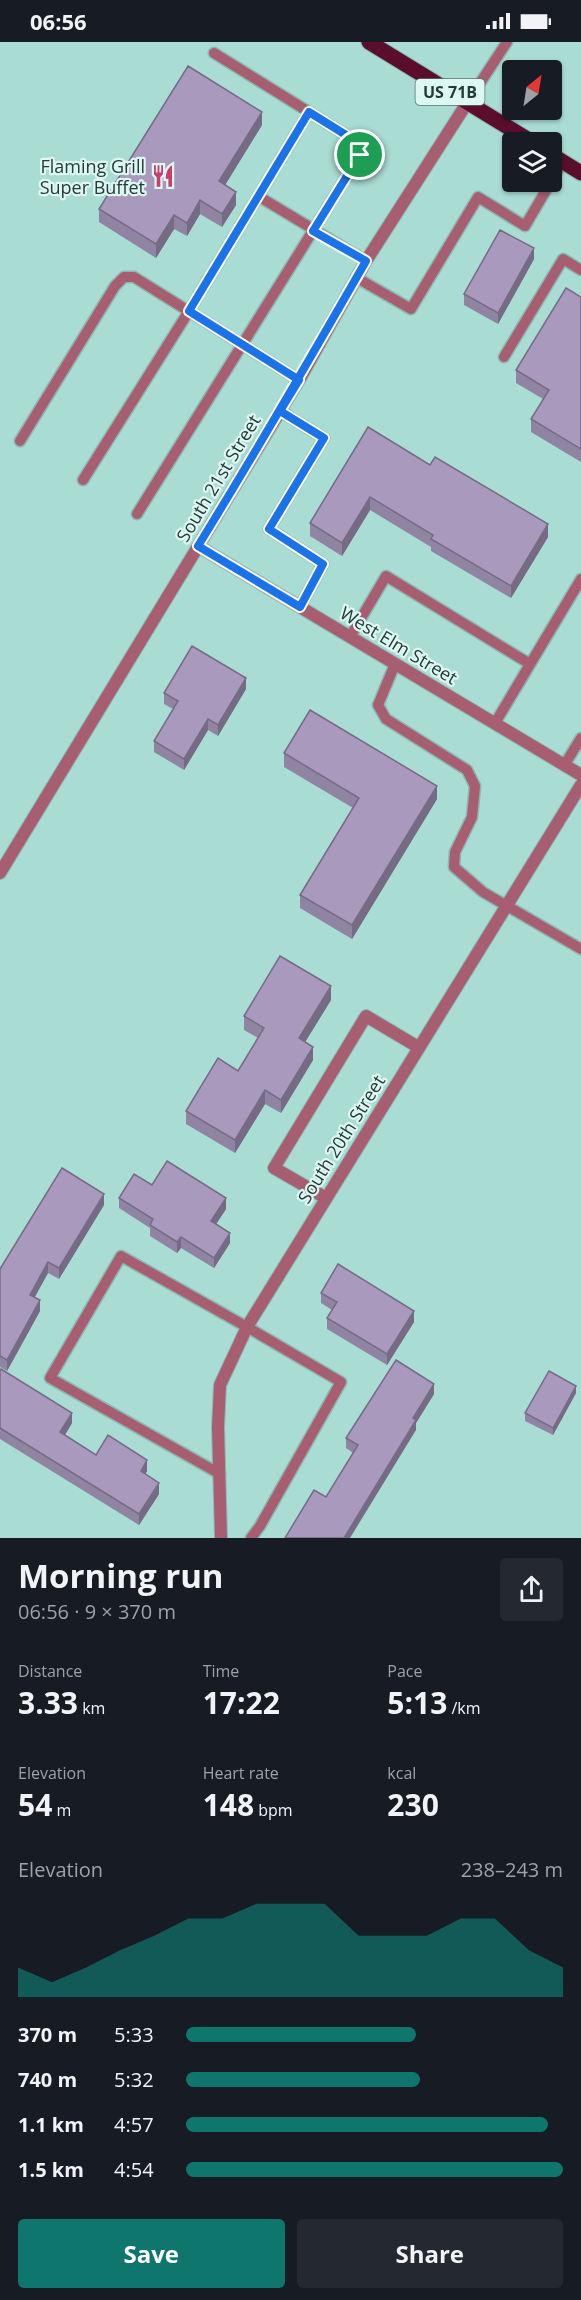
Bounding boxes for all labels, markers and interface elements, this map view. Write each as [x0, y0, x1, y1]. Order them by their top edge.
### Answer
text: 06:56 [30, 6, 87, 36]
north arrow [502, 60, 562, 120]
map controls [502, 60, 562, 192]
road number: US 71B [416, 79, 484, 105]
pin [334, 129, 385, 180]
button: layers [502, 132, 562, 192]
icon: arrive [343, 138, 376, 171]
place label: Flaming Grill Super Buffet [40, 154, 145, 199]
restaurant icon: Flaming Grill Super Buffet [150, 163, 176, 189]
street label: South 21st Street [171, 410, 265, 546]
street label: West Elm Street [336, 601, 462, 689]
street label: South 20th Street [292, 1070, 390, 1208]
text: Morning run [18, 1553, 224, 1598]
button: share [500, 1558, 563, 1621]
text: 06:56 · 9 × 370 m [18, 1598, 176, 1625]
text: Distance [18, 1660, 82, 1682]
text: Time [203, 1660, 239, 1682]
text: Pace [387, 1660, 423, 1682]
text: 3.33 [18, 1682, 78, 1723]
text: 17:22 [203, 1682, 280, 1723]
text: 5:13 [387, 1682, 447, 1723]
text: km [78, 1697, 105, 1719]
text: /km [447, 1697, 481, 1719]
text: Elevation [18, 1762, 86, 1784]
text: Heart rate [203, 1762, 279, 1784]
text: kcal [387, 1762, 416, 1784]
text: 54 [18, 1784, 52, 1825]
text: 148 [203, 1784, 254, 1825]
text: 230 [387, 1784, 439, 1825]
text: m [52, 1799, 71, 1821]
text: bpm [254, 1799, 293, 1821]
text: Elevation [18, 1856, 103, 1883]
text: 238–243 m [461, 1856, 563, 1883]
text: 370 m [18, 2021, 77, 2048]
text: 5:33 [114, 2021, 154, 2048]
text: 740 m [18, 2066, 77, 2093]
text: 5:32 [114, 2066, 154, 2093]
text: 1.1 km [18, 2111, 84, 2138]
text: 4:57 [114, 2111, 154, 2138]
text: 1.5 km [18, 2156, 84, 2183]
text: 4:54 [114, 2156, 154, 2183]
button: Save [18, 2219, 285, 2288]
button: Share [297, 2219, 563, 2288]

